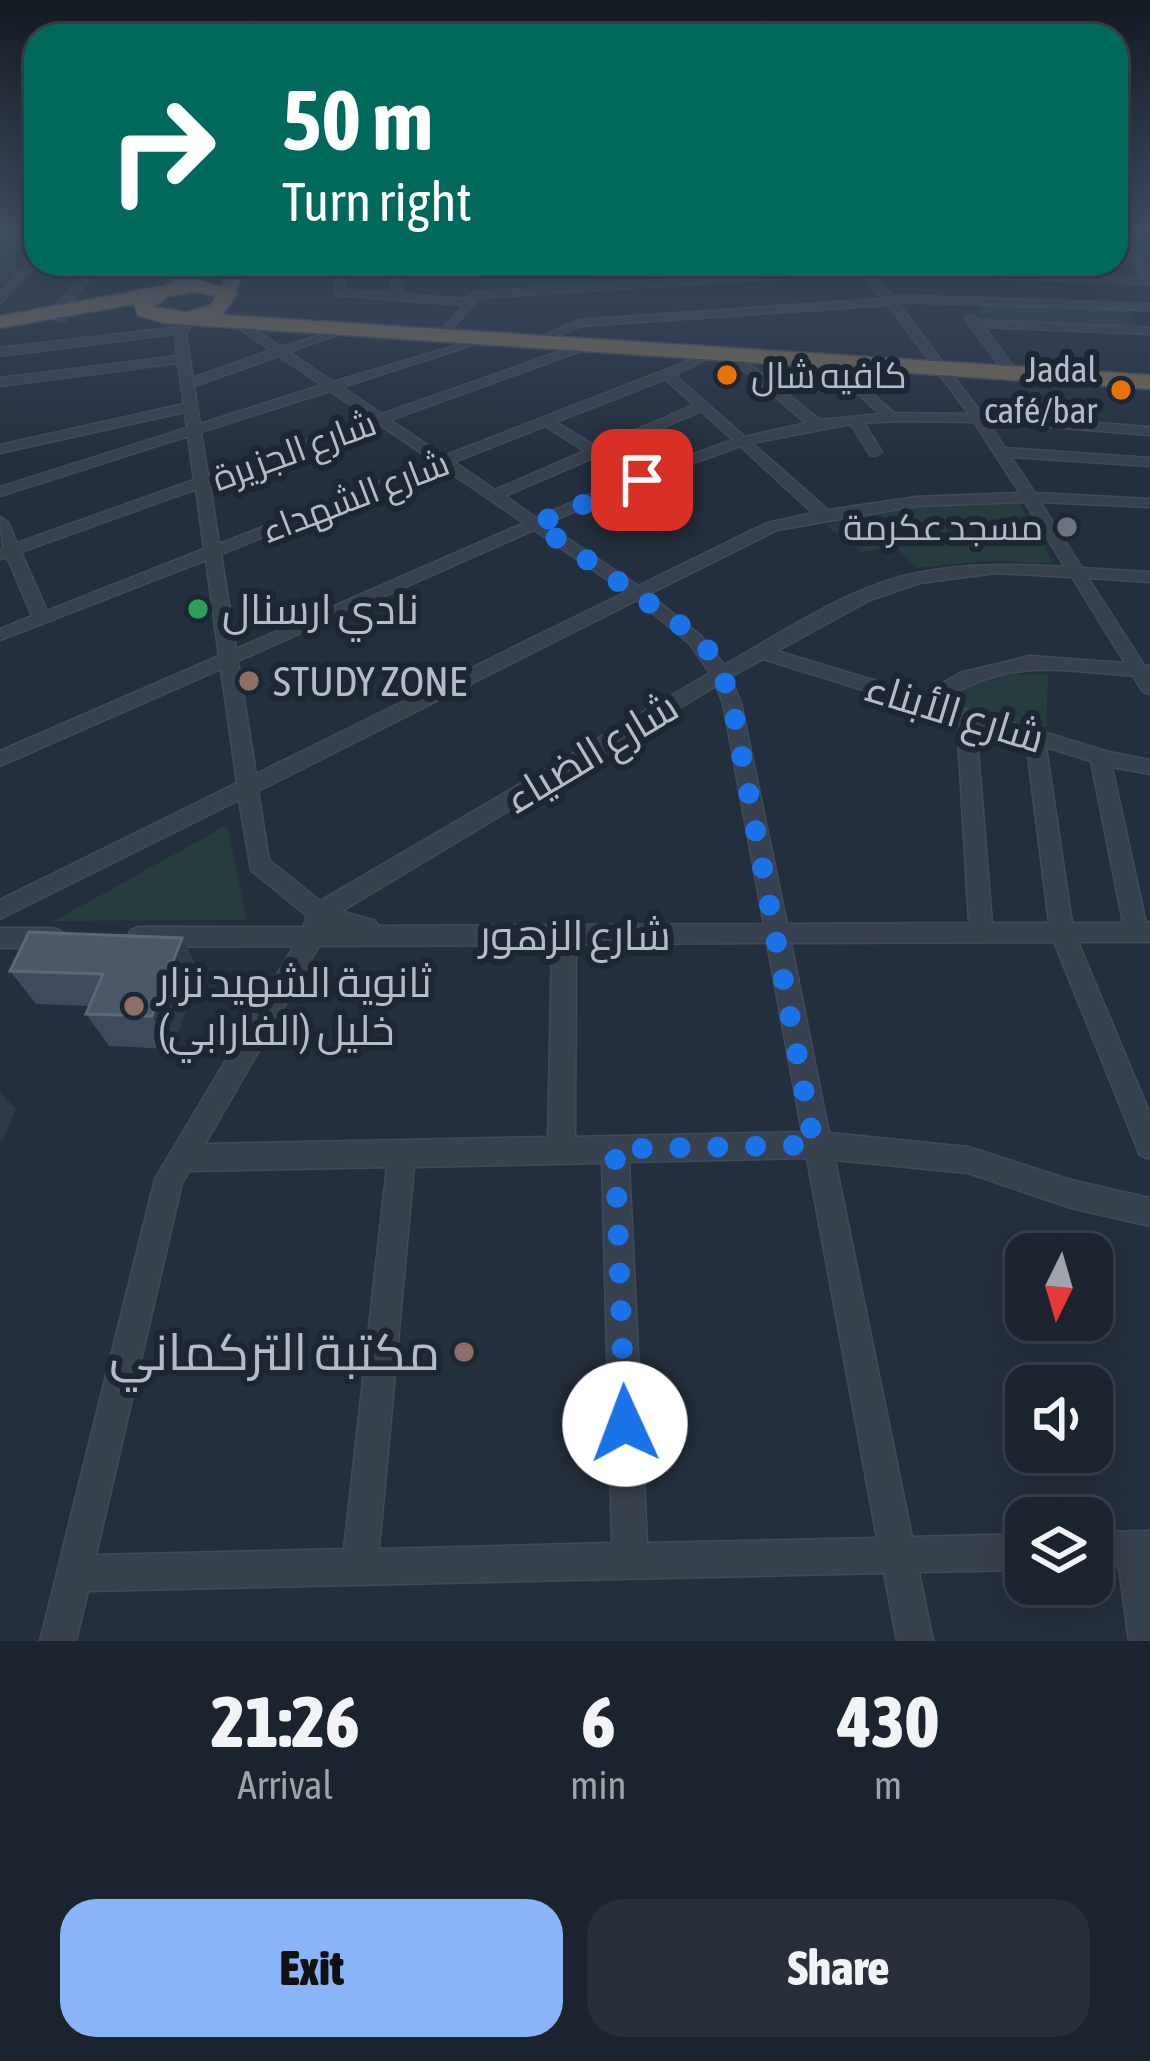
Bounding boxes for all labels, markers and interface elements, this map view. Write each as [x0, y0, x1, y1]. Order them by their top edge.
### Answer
icon: right [84, 72, 240, 228]
text: 50 m [282, 72, 433, 168]
text: Turn right [282, 171, 472, 232]
place label: Jadal café/bar [984, 348, 1098, 431]
place label: كافيه شال [751, 354, 907, 397]
marker: كافيه شال [714, 362, 740, 388]
marker: Jadal café/bar [1108, 377, 1134, 403]
street label: شارع الجزيرة [206, 401, 383, 503]
pin [591, 429, 693, 531]
street label: شارع الشهداء [255, 441, 456, 555]
icon: arrive [609, 447, 675, 513]
place label: مسجد عكرمة [843, 506, 1043, 548]
marker: مسجد عكرمة [1054, 514, 1080, 540]
place label: نادي ارسنال [222, 585, 419, 642]
marker: نادي ارسنال [185, 596, 211, 622]
place label: STUDY ZONE [273, 657, 467, 705]
street label: شارع الأبناء [859, 662, 1050, 766]
marker: STUDY ZONE [236, 668, 262, 694]
street label: شارع الضياء [496, 682, 688, 826]
street label: شارع الزهور [477, 911, 671, 963]
place label: ثانوية الشهيد نزار خليل (الفارابي) [156, 958, 432, 1063]
marker: ثانوية الشهيد نزار خليل (الفارابي) [121, 993, 147, 1019]
north arrow [1005, 1233, 1113, 1341]
map controls [1005, 1233, 1113, 1605]
place label: مكتبة التركماني [109, 1322, 440, 1392]
marker: مكتبة التركماني [451, 1339, 477, 1365]
position arrow [562, 1361, 688, 1487]
button: sound [1005, 1365, 1113, 1473]
button: layers [1005, 1497, 1113, 1605]
text: 21:26 [211, 1680, 359, 1762]
text: 6 [581, 1680, 615, 1762]
text: 430 [837, 1680, 939, 1762]
text: Arrival [238, 1763, 333, 1807]
text: min [570, 1763, 626, 1807]
text: m [874, 1763, 902, 1807]
button: Exit [60, 1899, 563, 2037]
button: Share [587, 1899, 1090, 2037]

